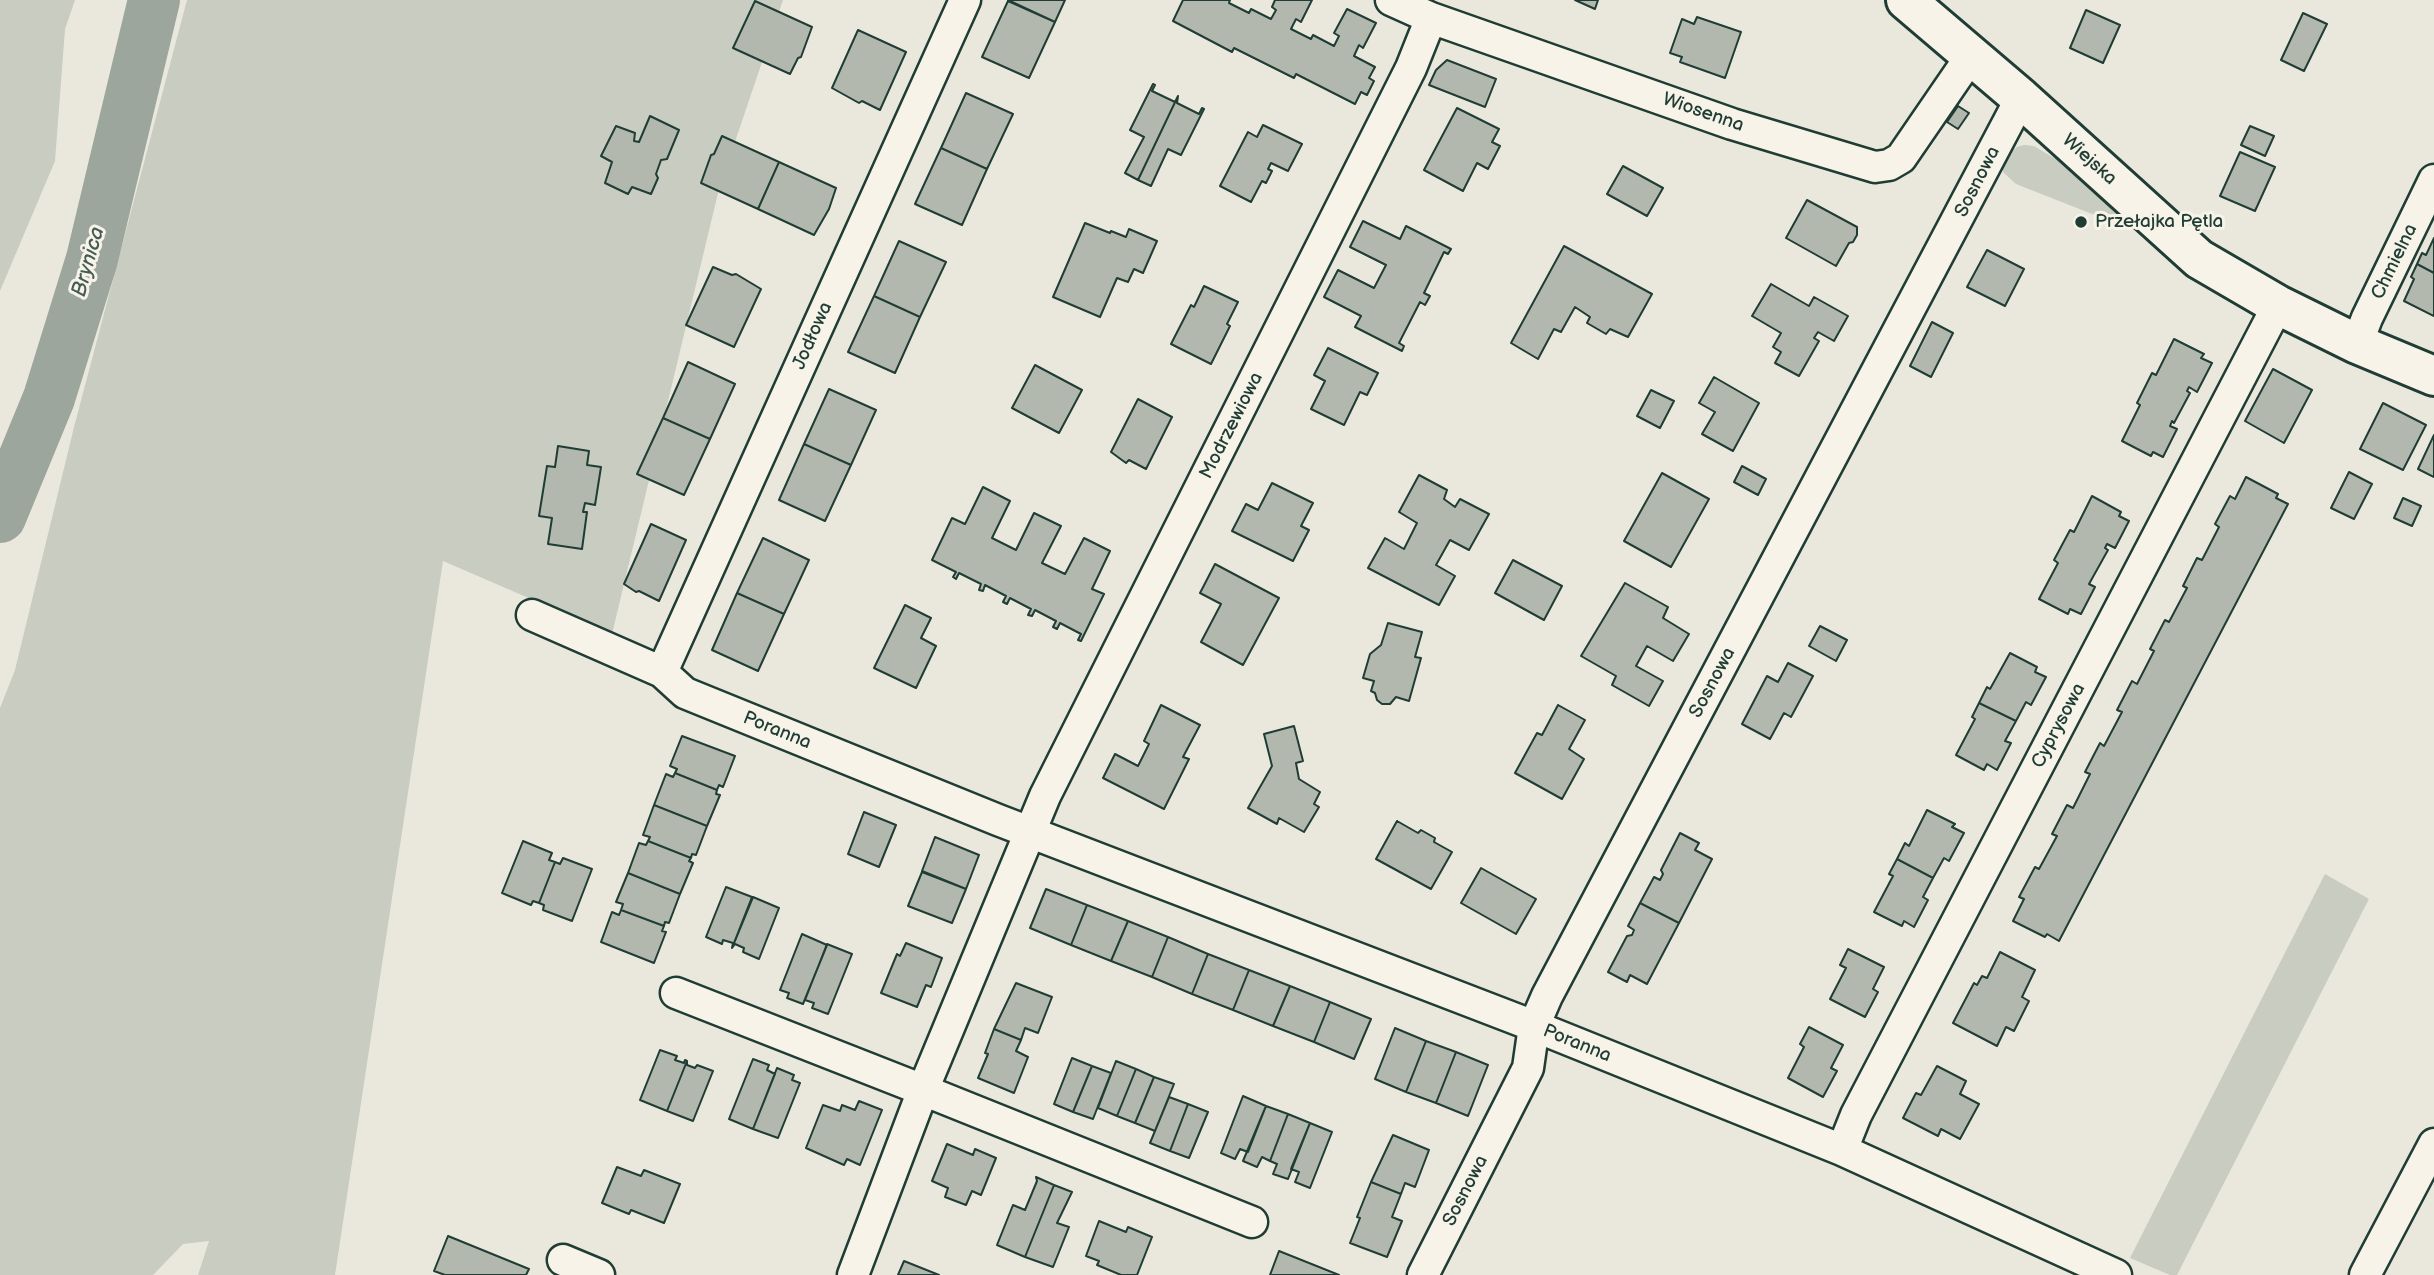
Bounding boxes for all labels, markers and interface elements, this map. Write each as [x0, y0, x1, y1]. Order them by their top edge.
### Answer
street label: Wiosenna [1659, 88, 1747, 138]
street label: Wiejska [2057, 130, 2121, 190]
street label: Sosnowa [1950, 143, 2006, 221]
place label: Przełajka Pętla [2095, 211, 2223, 233]
marker: Przełajka Pętla [2073, 214, 2089, 230]
street label: Chmielna [2367, 221, 2423, 303]
water label: Brynica [67, 224, 111, 300]
street label: Jodłowa [788, 299, 838, 373]
street label: Modrzewiowa [1195, 369, 1269, 483]
street label: Sosnowa [1685, 644, 1741, 722]
street label: Cyprysowa [2027, 680, 2091, 772]
street label: Poranna [740, 707, 814, 755]
street label: Poranna [1540, 1020, 1614, 1068]
street label: Sosnowa [1438, 1152, 1494, 1230]

